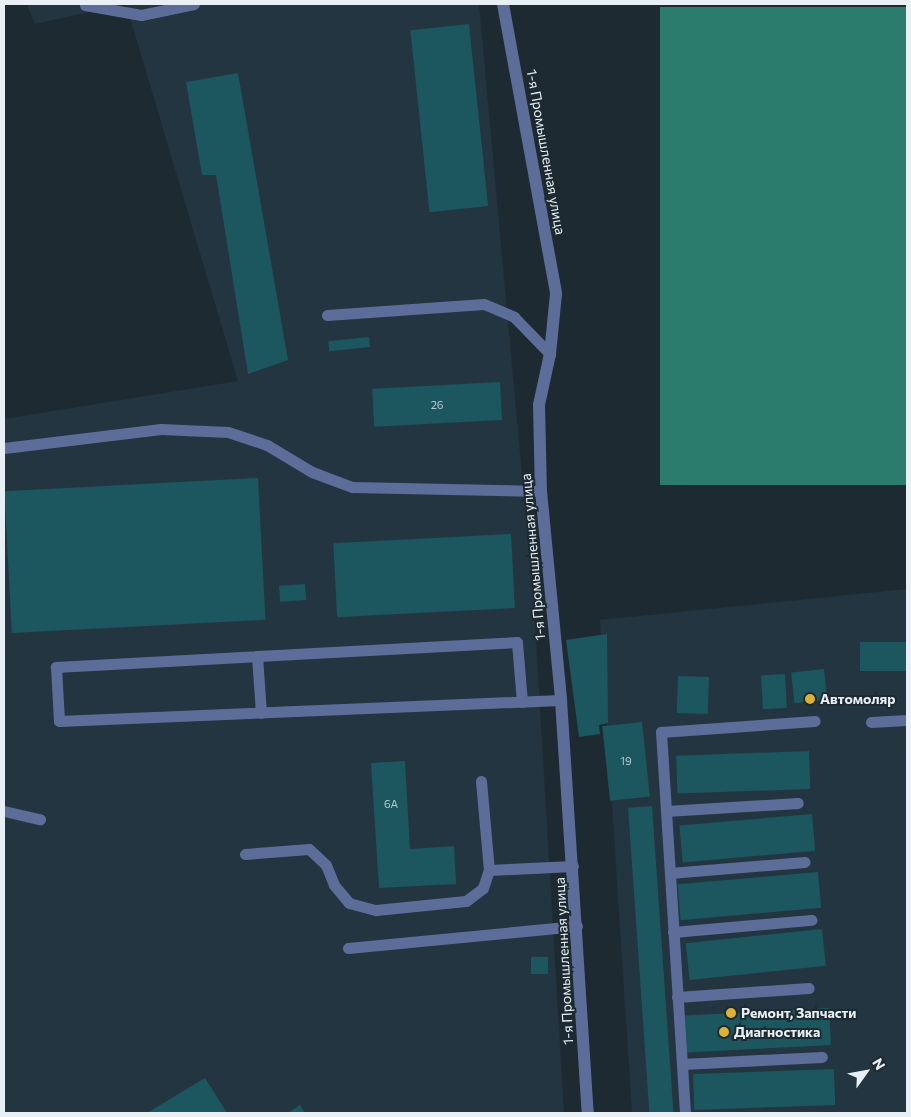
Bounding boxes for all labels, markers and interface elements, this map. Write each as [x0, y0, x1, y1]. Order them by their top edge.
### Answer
street label: 1-я Промышленная улица [523, 68, 569, 236]
house number: 26 [431, 398, 443, 412]
street label: 1-я Промышленная улица [517, 473, 549, 641]
place label: Автомоляр [820, 691, 896, 707]
marker: Автомоляр [804, 693, 816, 705]
house number: 19 [620, 754, 632, 768]
house number: 6А [384, 797, 398, 811]
street label: 1-я Промышленная улица [551, 877, 577, 1045]
place label: Ремонт, Запчасти [741, 1005, 856, 1021]
marker: Ремонт, Запчасти [725, 1007, 737, 1019]
place label: Диагностика [734, 1024, 820, 1040]
marker: Диагностика [718, 1026, 730, 1038]
north arrow [841, 1047, 891, 1097]
text: N [869, 1055, 889, 1073]

